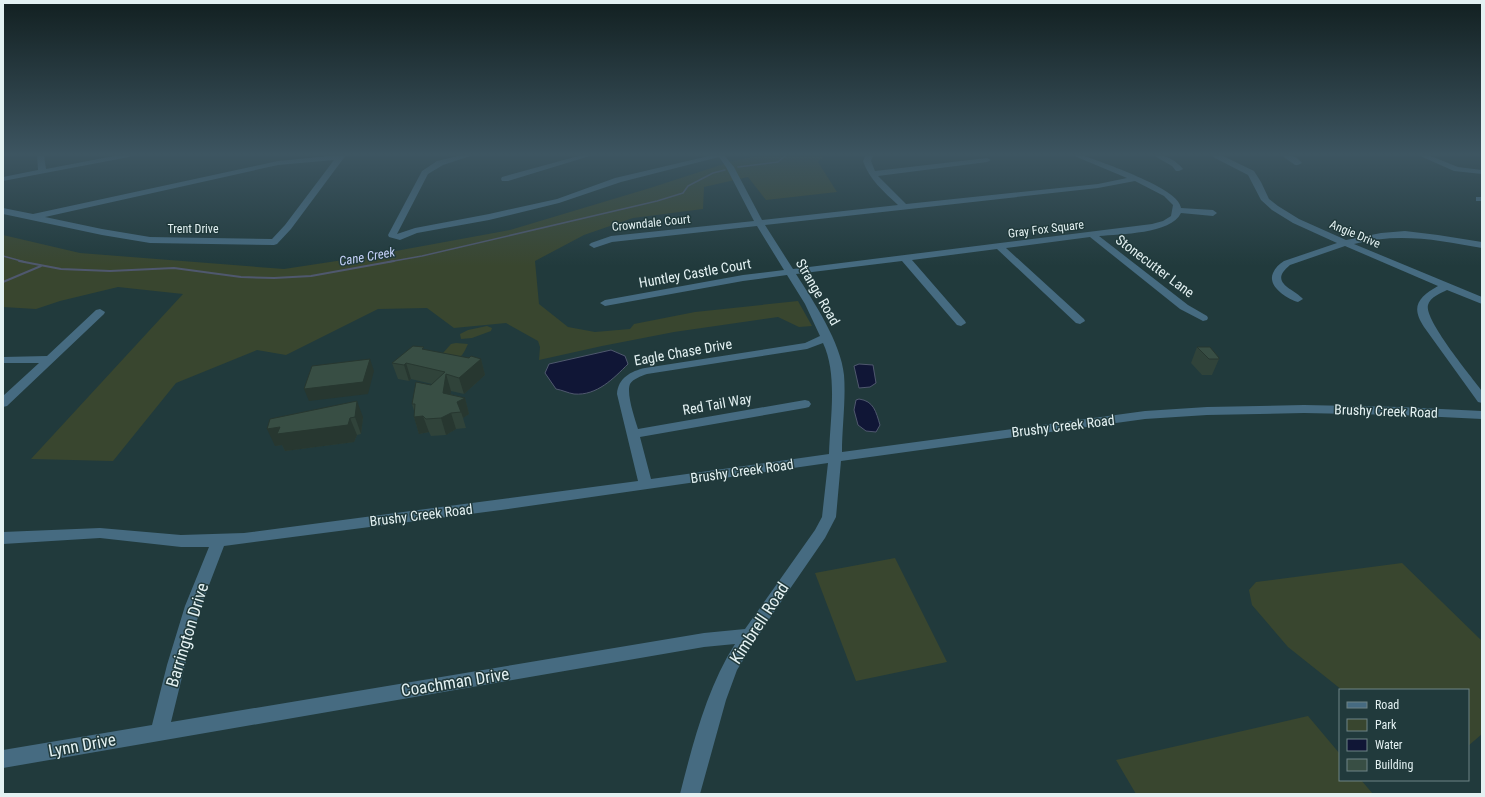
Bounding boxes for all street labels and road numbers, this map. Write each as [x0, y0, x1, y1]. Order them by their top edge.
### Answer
street label: Crowndale Court [611, 212, 691, 234]
street label: Gray Fox Square [1007, 217, 1085, 241]
street label: Angie Drive [1328, 217, 1383, 251]
street label: Trent Drive [167, 222, 219, 236]
street label: Stonecutter Lane [1113, 231, 1198, 301]
street label: Huntley Castle Court [638, 255, 752, 291]
street label: Strange Road [793, 256, 843, 328]
street label: Eagle Chase Drive [633, 335, 734, 368]
street label: Red Tail Way [681, 390, 753, 418]
street label: Brushy Creek Road [1334, 401, 1438, 421]
street label: Brushy Creek Road [1011, 412, 1115, 440]
street label: Brushy Creek Road [690, 456, 794, 486]
street label: Brushy Creek Road [369, 501, 473, 529]
street label: Kimbrell Road [725, 578, 793, 668]
street label: Barrington Drive [162, 581, 212, 689]
street label: Coachman Drive [399, 664, 511, 700]
street label: Lynn Drive [47, 729, 117, 761]

